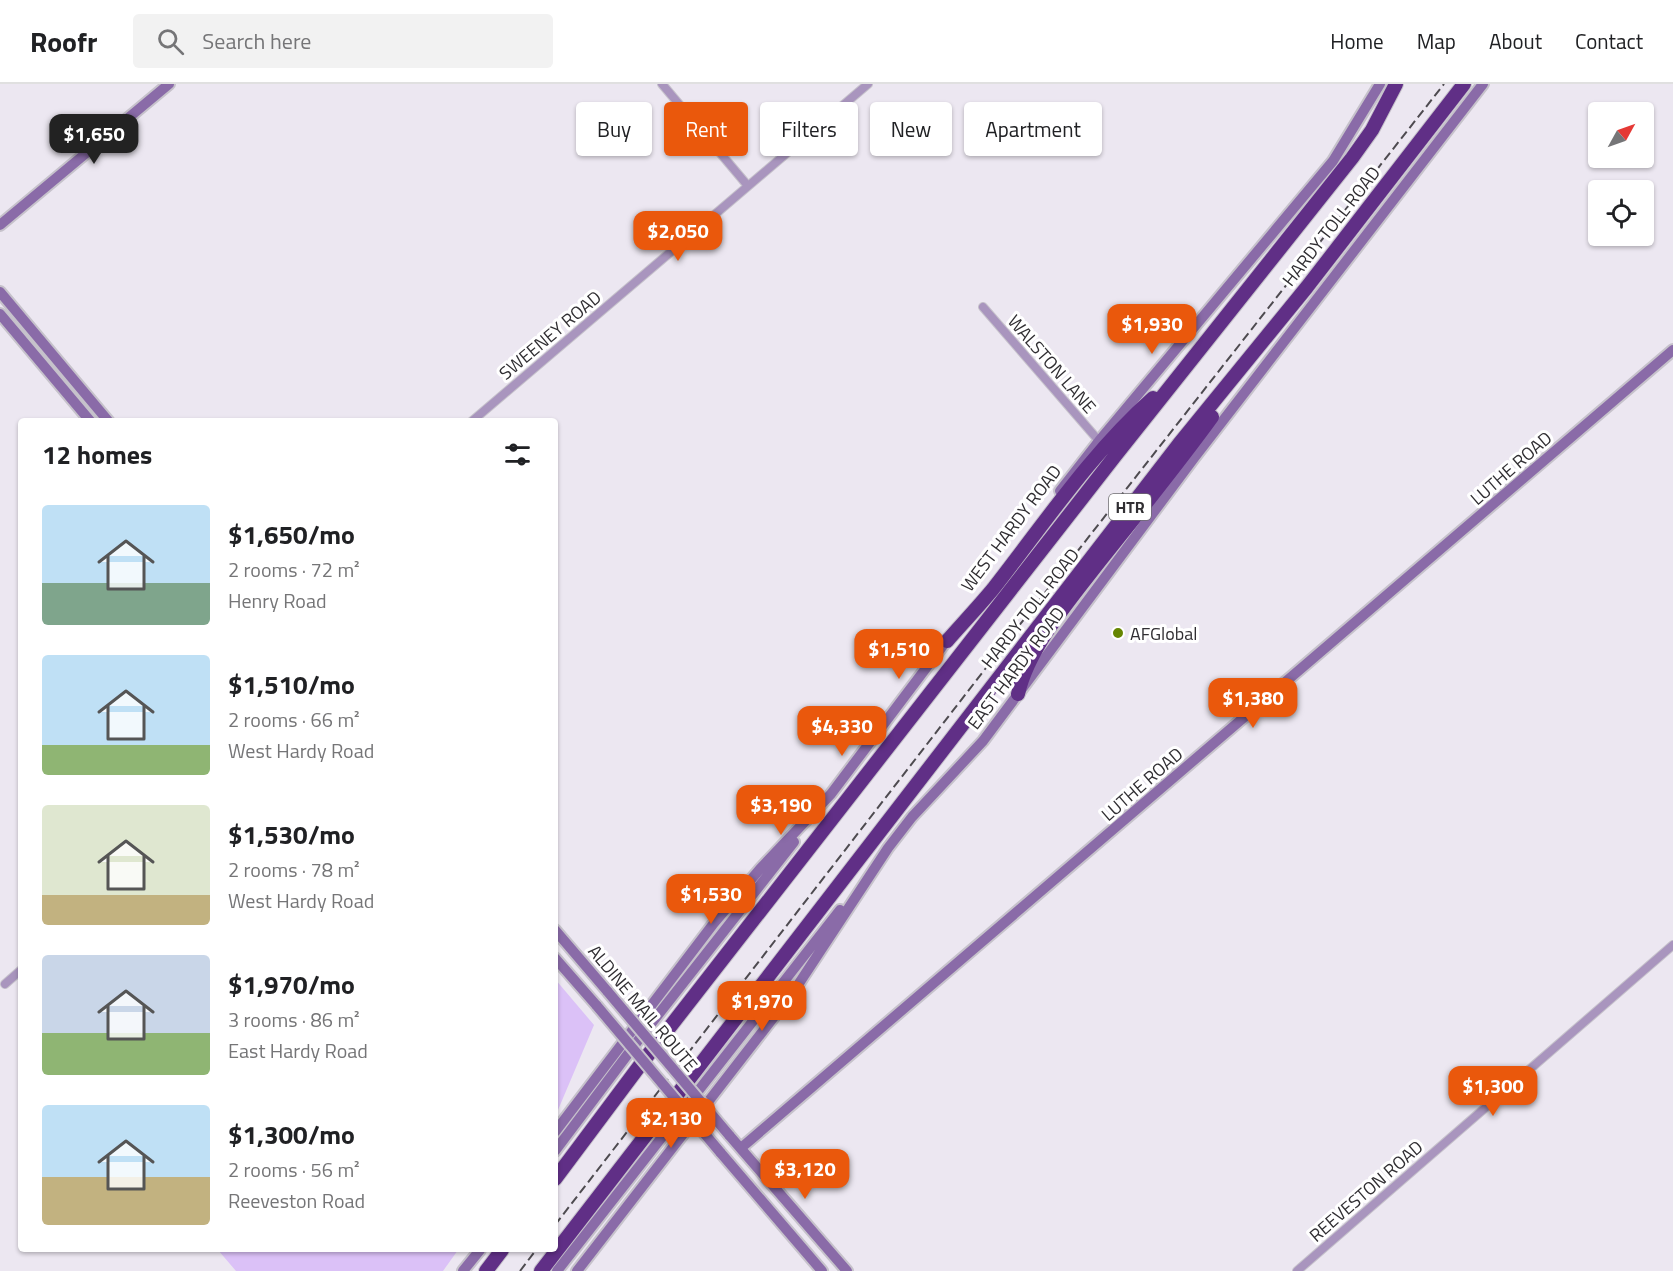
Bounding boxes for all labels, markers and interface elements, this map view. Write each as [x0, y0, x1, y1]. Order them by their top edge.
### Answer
search box [133, 14, 553, 68]
text: Roofr [30, 20, 97, 63]
text: Search here [202, 24, 311, 58]
icon: search [154, 25, 187, 58]
text: Home [1330, 25, 1384, 57]
text: Map [1417, 25, 1456, 57]
text: About [1489, 25, 1542, 57]
text: Contact [1575, 25, 1643, 57]
chip: Buy [576, 102, 652, 156]
chip: Rent [664, 102, 748, 156]
chip: Filters [760, 102, 858, 156]
chip: New [870, 102, 952, 156]
chip: Apartment [964, 102, 1102, 156]
north arrow [1588, 102, 1654, 168]
map controls [1588, 102, 1654, 246]
pin: $1,650 [45, 114, 143, 165]
text: $1,650 [63, 118, 125, 149]
street label: HARDY TOLL ROAD [1275, 160, 1387, 292]
button: locate [1588, 180, 1654, 246]
pin: $2,050 [629, 211, 727, 262]
text: $2,050 [647, 215, 709, 246]
street label: SWEENEY ROAD [493, 284, 607, 386]
pin: $1,930 [1103, 304, 1201, 355]
text: $1,930 [1121, 308, 1183, 339]
street label: WALSTON LANE [1001, 309, 1103, 419]
street label: LUTHE ROAD [1464, 425, 1558, 511]
text: 12 homes [42, 435, 152, 474]
icon: filters [501, 438, 534, 471]
street label: WEST HARDY ROAD [954, 459, 1068, 597]
road number: HTR [1109, 494, 1151, 520]
text: $1,650/mo [228, 515, 355, 554]
icon: home [90, 529, 162, 601]
street label: HARDY TOLL ROAD [974, 542, 1086, 674]
text: 2 rooms · 72 m² [228, 554, 360, 585]
text: Henry Road [228, 585, 327, 616]
street label: EAST HARDY ROAD [961, 601, 1071, 735]
place label: AFGlobal [1130, 620, 1197, 647]
marker: AFGlobal [1111, 626, 1125, 640]
pin: $1,510 [850, 629, 948, 680]
text: $1,510 [868, 633, 930, 664]
text: $1,510/mo [228, 665, 355, 704]
pin: $1,380 [1204, 678, 1302, 729]
icon: home [90, 679, 162, 751]
text: $1,380 [1222, 682, 1284, 713]
text: 2 rooms · 66 m² [228, 704, 360, 735]
pin: $4,330 [793, 706, 891, 757]
text: $4,330 [811, 710, 873, 741]
text: West Hardy Road [228, 735, 374, 766]
street label: LUTHE ROAD [1095, 741, 1189, 827]
pin: $3,190 [732, 785, 830, 836]
text: $3,190 [750, 789, 812, 820]
text: $1,530/mo [228, 815, 355, 854]
icon: home [90, 829, 162, 901]
text: 2 rooms · 78 m² [228, 854, 360, 885]
pin: $1,530 [662, 874, 760, 925]
text: $1,530 [680, 878, 742, 909]
text: West Hardy Road [228, 885, 374, 916]
street label: ALDINE MAIL ROUTE [582, 939, 704, 1077]
text: $1,970/mo [228, 965, 355, 1004]
icon: home [90, 979, 162, 1051]
pin: $1,970 [713, 981, 811, 1032]
text: $1,970 [731, 985, 793, 1016]
text: 3 rooms · 86 m² [228, 1004, 360, 1035]
text: East Hardy Road [228, 1035, 368, 1066]
pin: $1,300 [1444, 1066, 1542, 1117]
text: $1,300 [1462, 1070, 1524, 1101]
pin: $2,130 [622, 1098, 720, 1149]
text: $2,130 [640, 1102, 702, 1133]
text: $1,300/mo [228, 1115, 355, 1154]
icon: home [90, 1129, 162, 1201]
street label: REEVESTON ROAD [1303, 1134, 1429, 1248]
pin: $3,120 [756, 1149, 854, 1200]
text: $3,120 [774, 1153, 836, 1184]
text: 2 rooms · 56 m² [228, 1154, 360, 1185]
text: Reeveston Road [228, 1185, 365, 1216]

